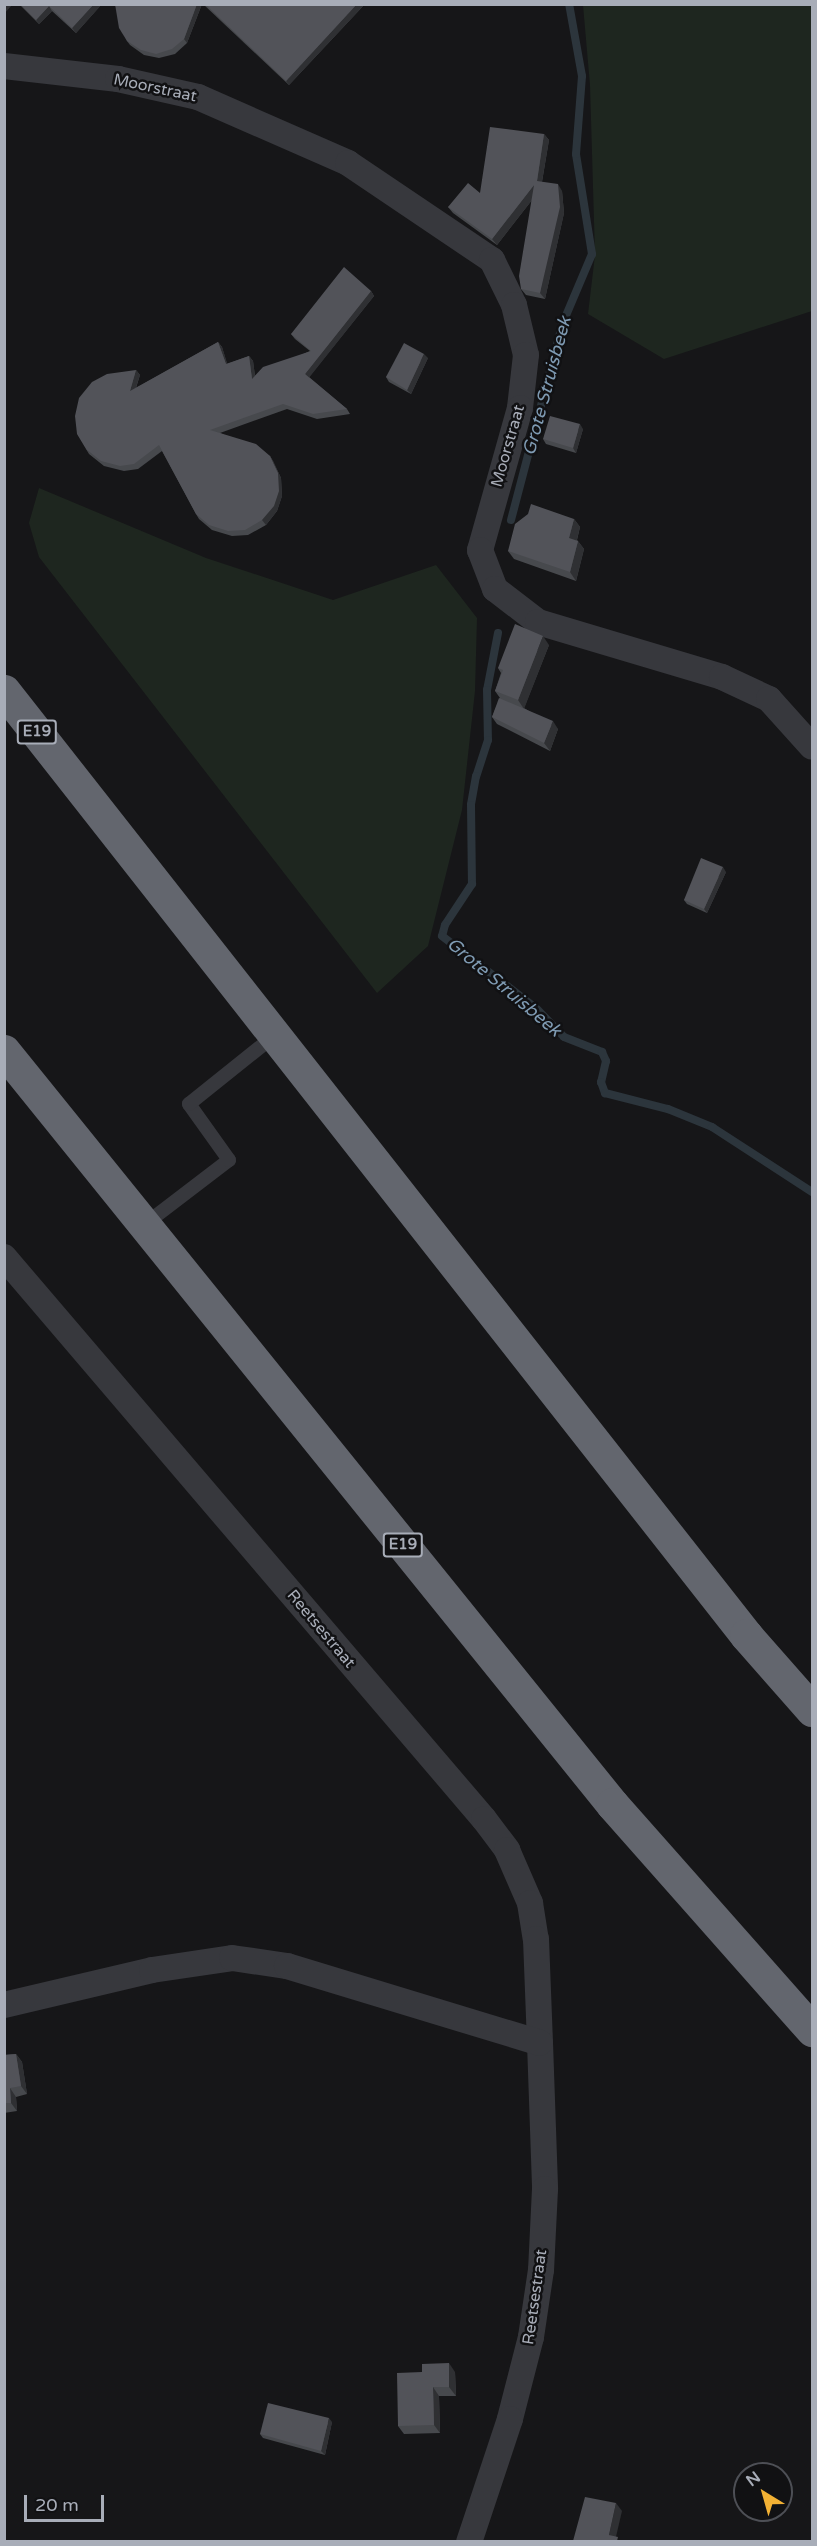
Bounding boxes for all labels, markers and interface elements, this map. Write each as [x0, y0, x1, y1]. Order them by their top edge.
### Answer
street label: Moorstraat [112, 70, 198, 106]
water label: Grote Struisbeek [518, 314, 576, 458]
street label: Moorstraat [487, 403, 529, 489]
road number: E19 [16, 720, 58, 744]
water label: Grote Struisbeek [442, 933, 566, 1041]
road number: E19 [382, 1533, 424, 1557]
street label: Reetsestraat [283, 1586, 359, 1672]
street label: Reetsestraat [519, 2248, 551, 2346]
north arrow [733, 2462, 793, 2522]
text: N [742, 2467, 765, 2491]
scale bar [27, 2483, 106, 2521]
text: 20 m [35, 2494, 79, 2516]

